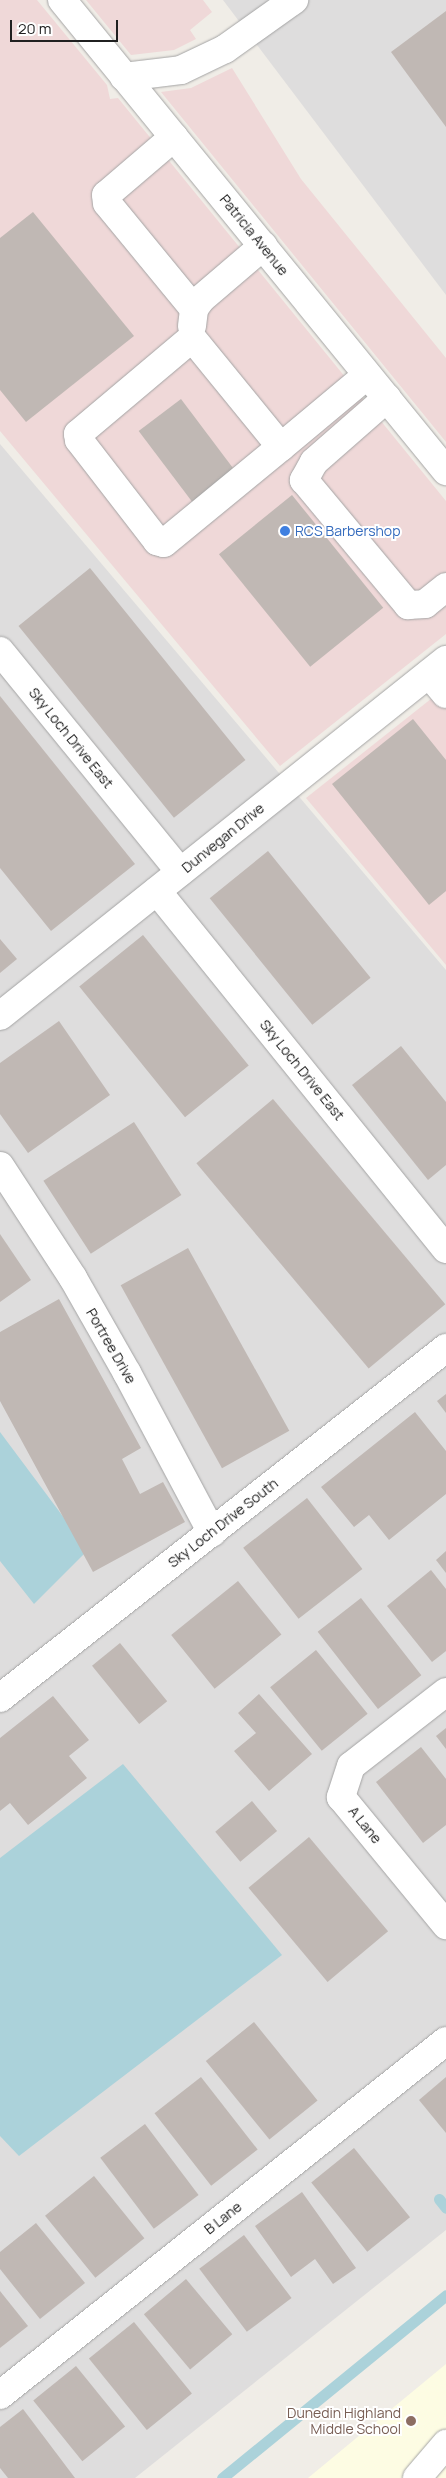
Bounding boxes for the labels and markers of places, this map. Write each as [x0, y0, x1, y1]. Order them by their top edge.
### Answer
place label: RCS Barbershop [295, 523, 400, 539]
marker: RCS Barbershop [279, 525, 291, 537]
place label: Dunedin Highland Middle School [287, 2405, 401, 2438]
marker: Dunedin Highland Middle School [405, 2415, 417, 2427]

